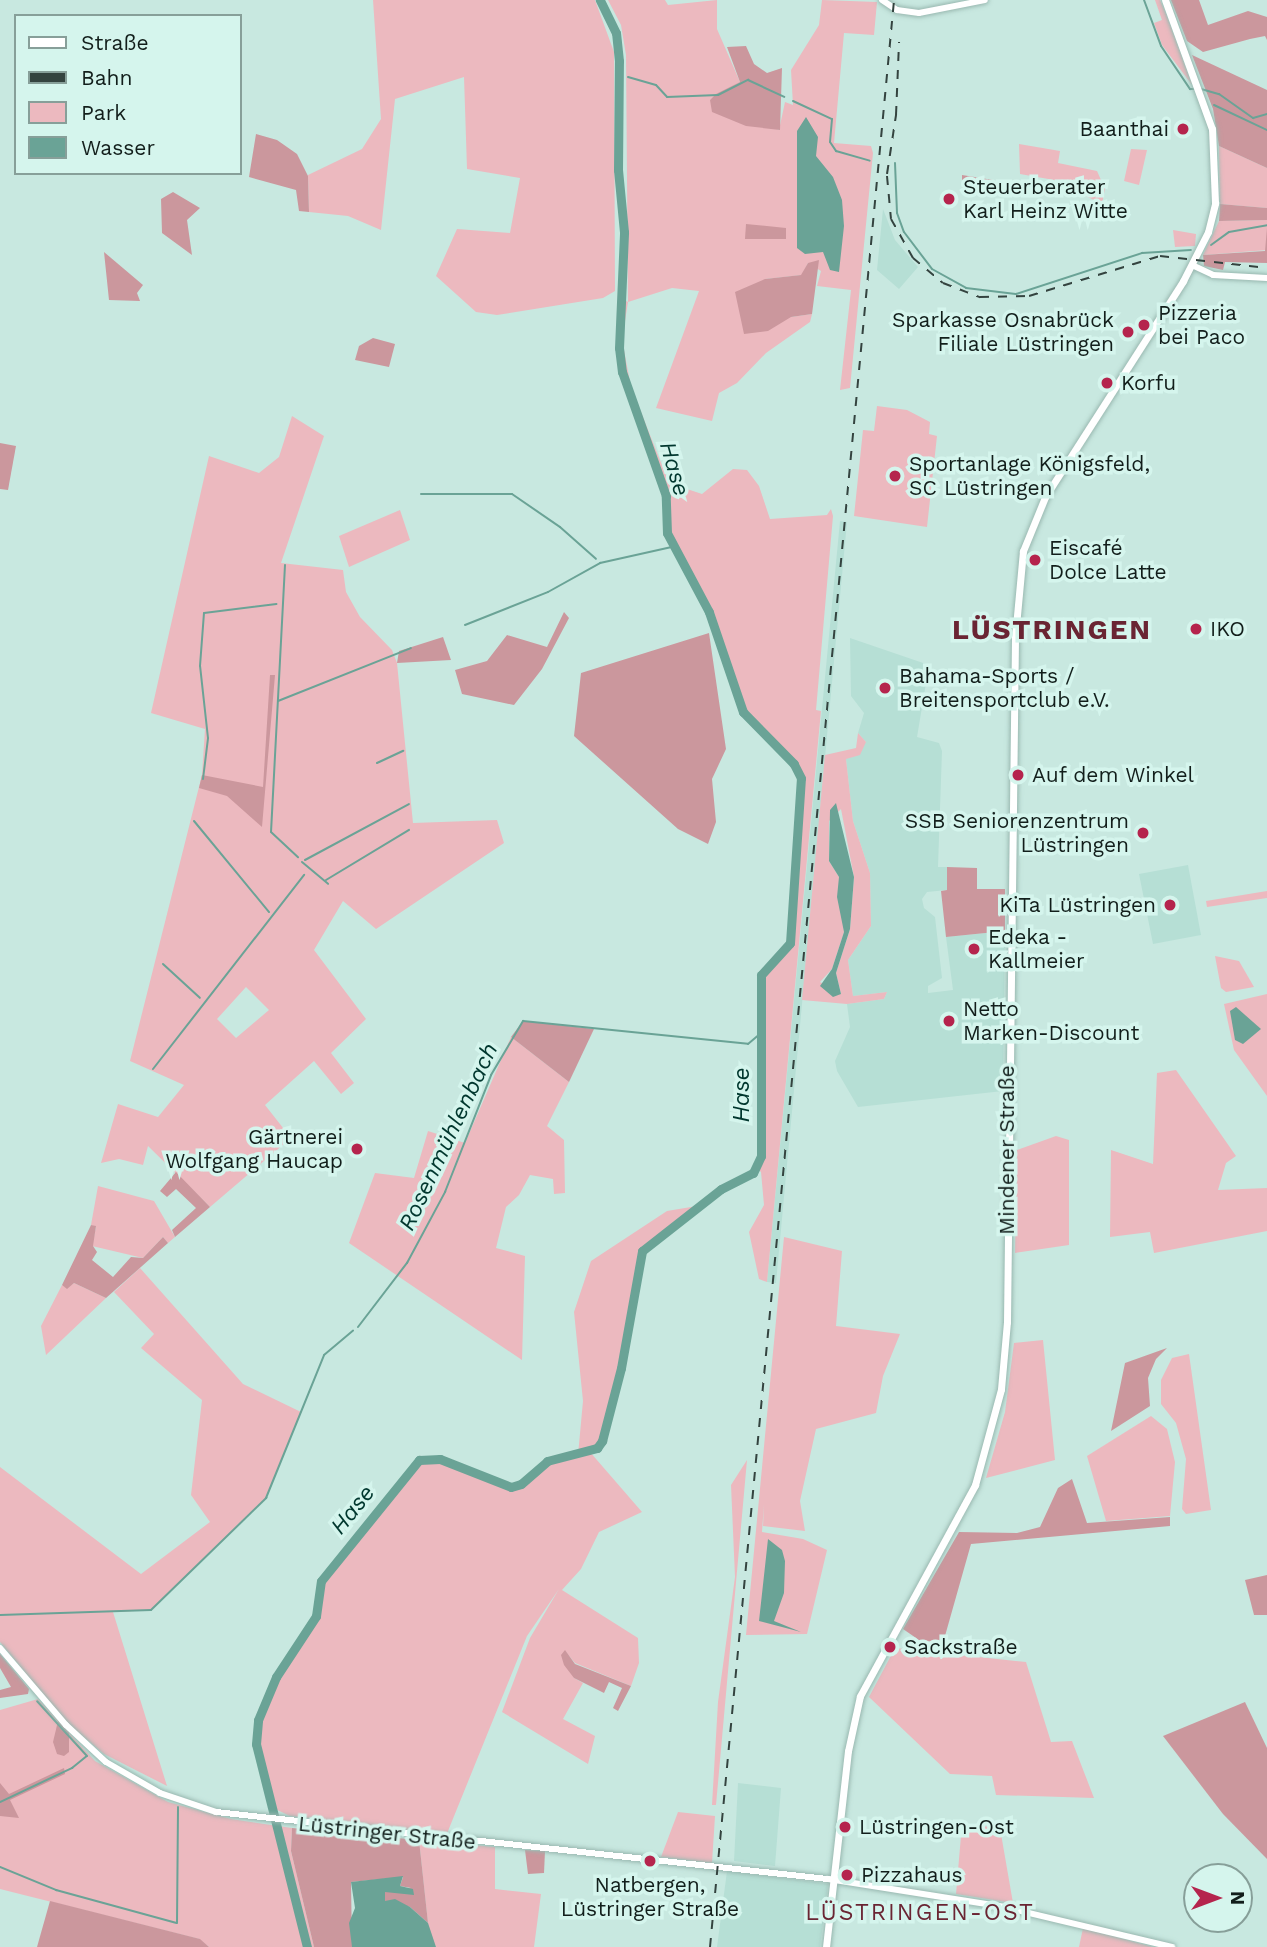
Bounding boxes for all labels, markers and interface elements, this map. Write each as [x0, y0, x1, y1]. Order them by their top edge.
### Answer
legend [14, 14, 242, 175]
text: Straße [81, 30, 149, 55]
text: Bahn [81, 65, 133, 90]
text: Park [81, 100, 126, 125]
place label: Baanthai [1079, 116, 1169, 142]
marker: Baanthai [1175, 121, 1191, 137]
text: Wasser [81, 135, 155, 160]
place label: Steuerberater Karl Heinz Witte [963, 174, 1129, 224]
marker: Steuerberater Karl Heinz Witte [941, 191, 957, 207]
place label: Pizzeria bei Paco [1158, 300, 1245, 350]
place label: Sparkasse Osnabrück Filiale Lüstringen [892, 307, 1114, 357]
marker: Pizzeria bei Paco [1136, 317, 1152, 333]
marker: Sparkasse Osnabrück Filiale Lüstringen [1120, 324, 1136, 340]
place label: Korfu [1121, 370, 1176, 396]
marker: Korfu [1099, 375, 1115, 391]
water label: Hase [653, 439, 695, 499]
place label: Sportanlage Königsfeld, SC Lüstringen [909, 451, 1150, 501]
marker: Sportanlage Königsfeld, SC Lüstringen [887, 468, 903, 484]
place label: Eiscafé Dolce Latte [1049, 535, 1167, 585]
marker: Eiscafé Dolce Latte [1027, 552, 1043, 568]
district label: LÜSTRINGEN [953, 613, 1151, 647]
place label: IKO [1210, 616, 1245, 642]
marker: IKO [1188, 621, 1204, 637]
place label: Bahama-Sports / Breitensportclub e.V. [899, 663, 1110, 713]
marker: Bahama-Sports / Breitensportclub e.V. [877, 680, 893, 696]
place label: Auf dem Winkel [1032, 762, 1195, 788]
marker: Auf dem Winkel [1010, 767, 1026, 783]
place label: SSB Seniorenzentrum Lüstringen [905, 808, 1129, 858]
marker: SSB Seniorenzentrum Lüstringen [1135, 825, 1151, 841]
place label: KiTa Lüstringen [999, 892, 1156, 918]
marker: KiTa Lüstringen [1162, 897, 1178, 913]
place label: Edeka - Kallmeier [988, 924, 1085, 974]
marker: Edeka - Kallmeier [966, 941, 982, 957]
place label: Netto Marken-Discount [963, 996, 1139, 1046]
marker: Netto Marken-Discount [941, 1013, 957, 1029]
water label: Rosenmühlenbach [393, 1039, 505, 1235]
street label: Mindener Straße [994, 1065, 1020, 1235]
water label: Hase [728, 1067, 756, 1123]
place label: Gärtnerei Wolfgang Haucap [165, 1124, 343, 1174]
marker: Gärtnerei Wolfgang Haucap [349, 1141, 365, 1157]
water label: Hase [325, 1480, 381, 1540]
place label: Sackstraße [904, 1634, 1018, 1660]
marker: Sackstraße [882, 1639, 898, 1655]
street label: Lüstringer Straße [297, 1811, 477, 1855]
place label: Lüstringen-Ost [859, 1814, 1014, 1840]
marker: Lüstringen-Ost [837, 1819, 853, 1835]
marker: Natbergen, Lüstringer Straße [642, 1853, 658, 1869]
place label: Pizzahaus [861, 1862, 963, 1888]
north arrow [1183, 1863, 1253, 1933]
marker: Pizzahaus [839, 1867, 855, 1883]
place label: Natbergen, Lüstringer Straße [561, 1872, 739, 1922]
text: N [1226, 1891, 1249, 1905]
district label: LÜSTRINGEN-OST [807, 1899, 1033, 1927]

